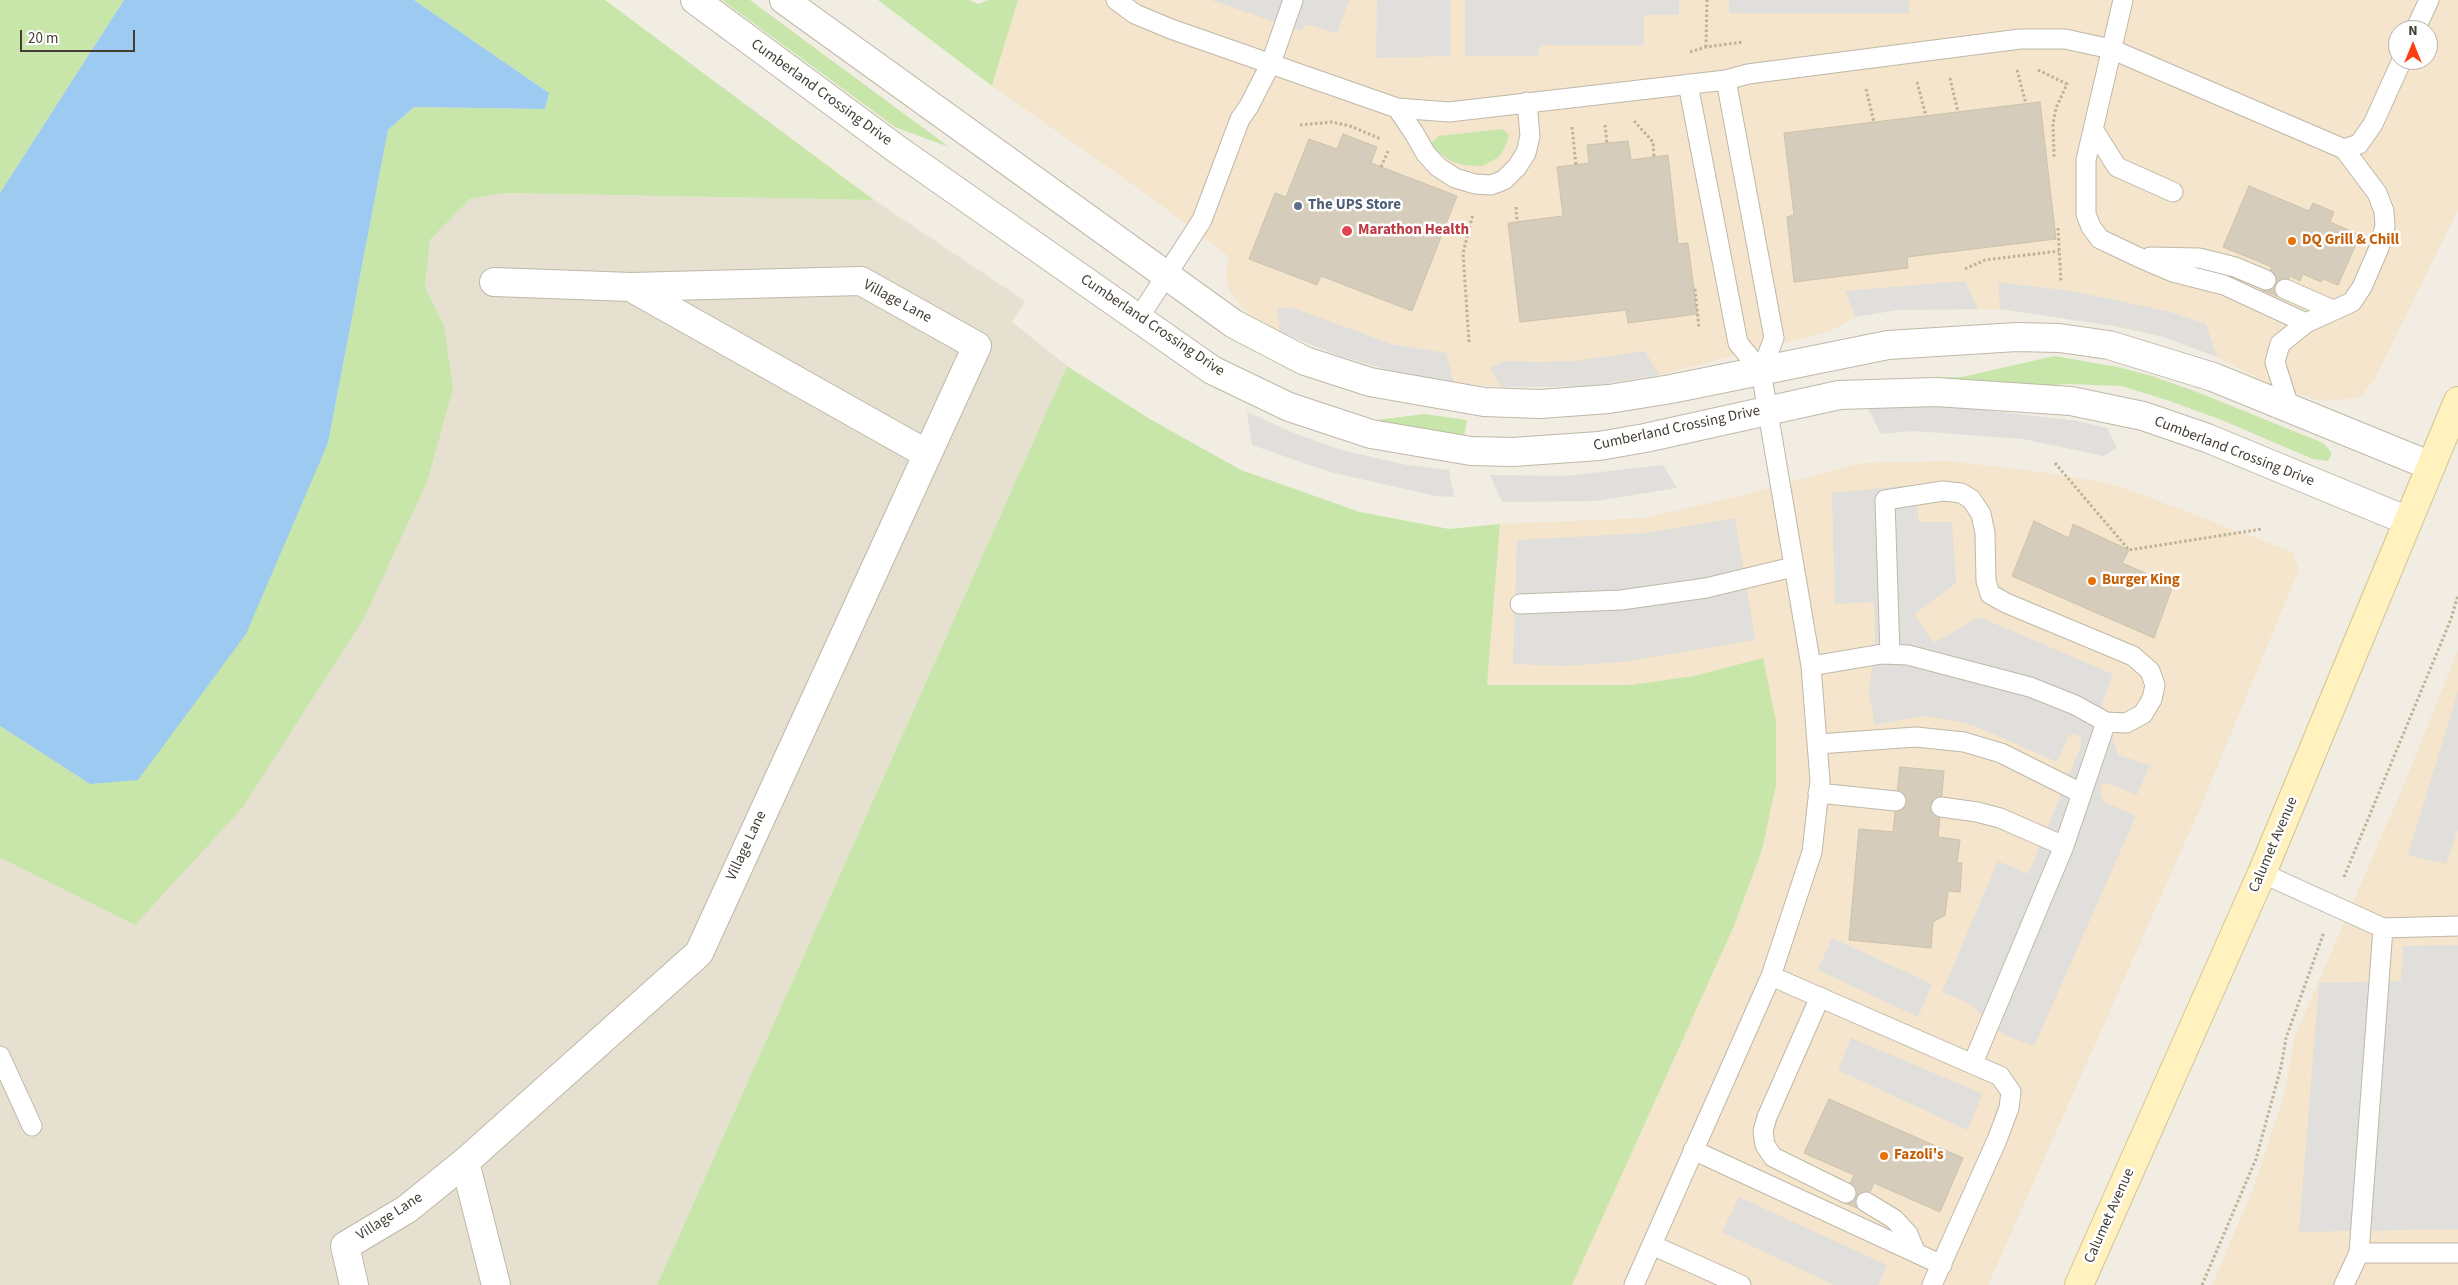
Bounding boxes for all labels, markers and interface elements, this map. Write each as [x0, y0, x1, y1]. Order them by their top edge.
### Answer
scale bar [22, 20, 138, 52]
north arrow [2388, 20, 2438, 70]
text: N [2408, 21, 2418, 41]
text: 20 m [28, 28, 58, 49]
street label: Cumberland Crossing Drive [747, 36, 895, 150]
place label: The UPS Store [1308, 197, 1401, 215]
marker: The UPS Store [1292, 200, 1304, 212]
place label: Marathon Health [1358, 222, 1469, 240]
marker: Marathon Health [1340, 224, 1354, 238]
place label: DQ Grill & Chill [2302, 232, 2399, 250]
marker: DQ Grill & Chill [2286, 235, 2298, 247]
street label: Cumberland Crossing Drive [1076, 271, 1228, 381]
street label: Village Lane [860, 276, 934, 328]
street label: Cumberland Crossing Drive [1592, 403, 1762, 455]
street label: Cumberland Crossing Drive [2151, 413, 2317, 491]
place label: Burger King [2102, 572, 2180, 590]
marker: Burger King [2086, 575, 2098, 587]
street label: Calumet Avenue [2246, 794, 2302, 896]
street label: Village Lane [723, 808, 771, 884]
place label: Fazoli's [1894, 1147, 1944, 1165]
marker: Fazoli's [1878, 1150, 1890, 1162]
street label: Calumet Avenue [2081, 1166, 2139, 1266]
street label: Village Lane [354, 1189, 426, 1245]

